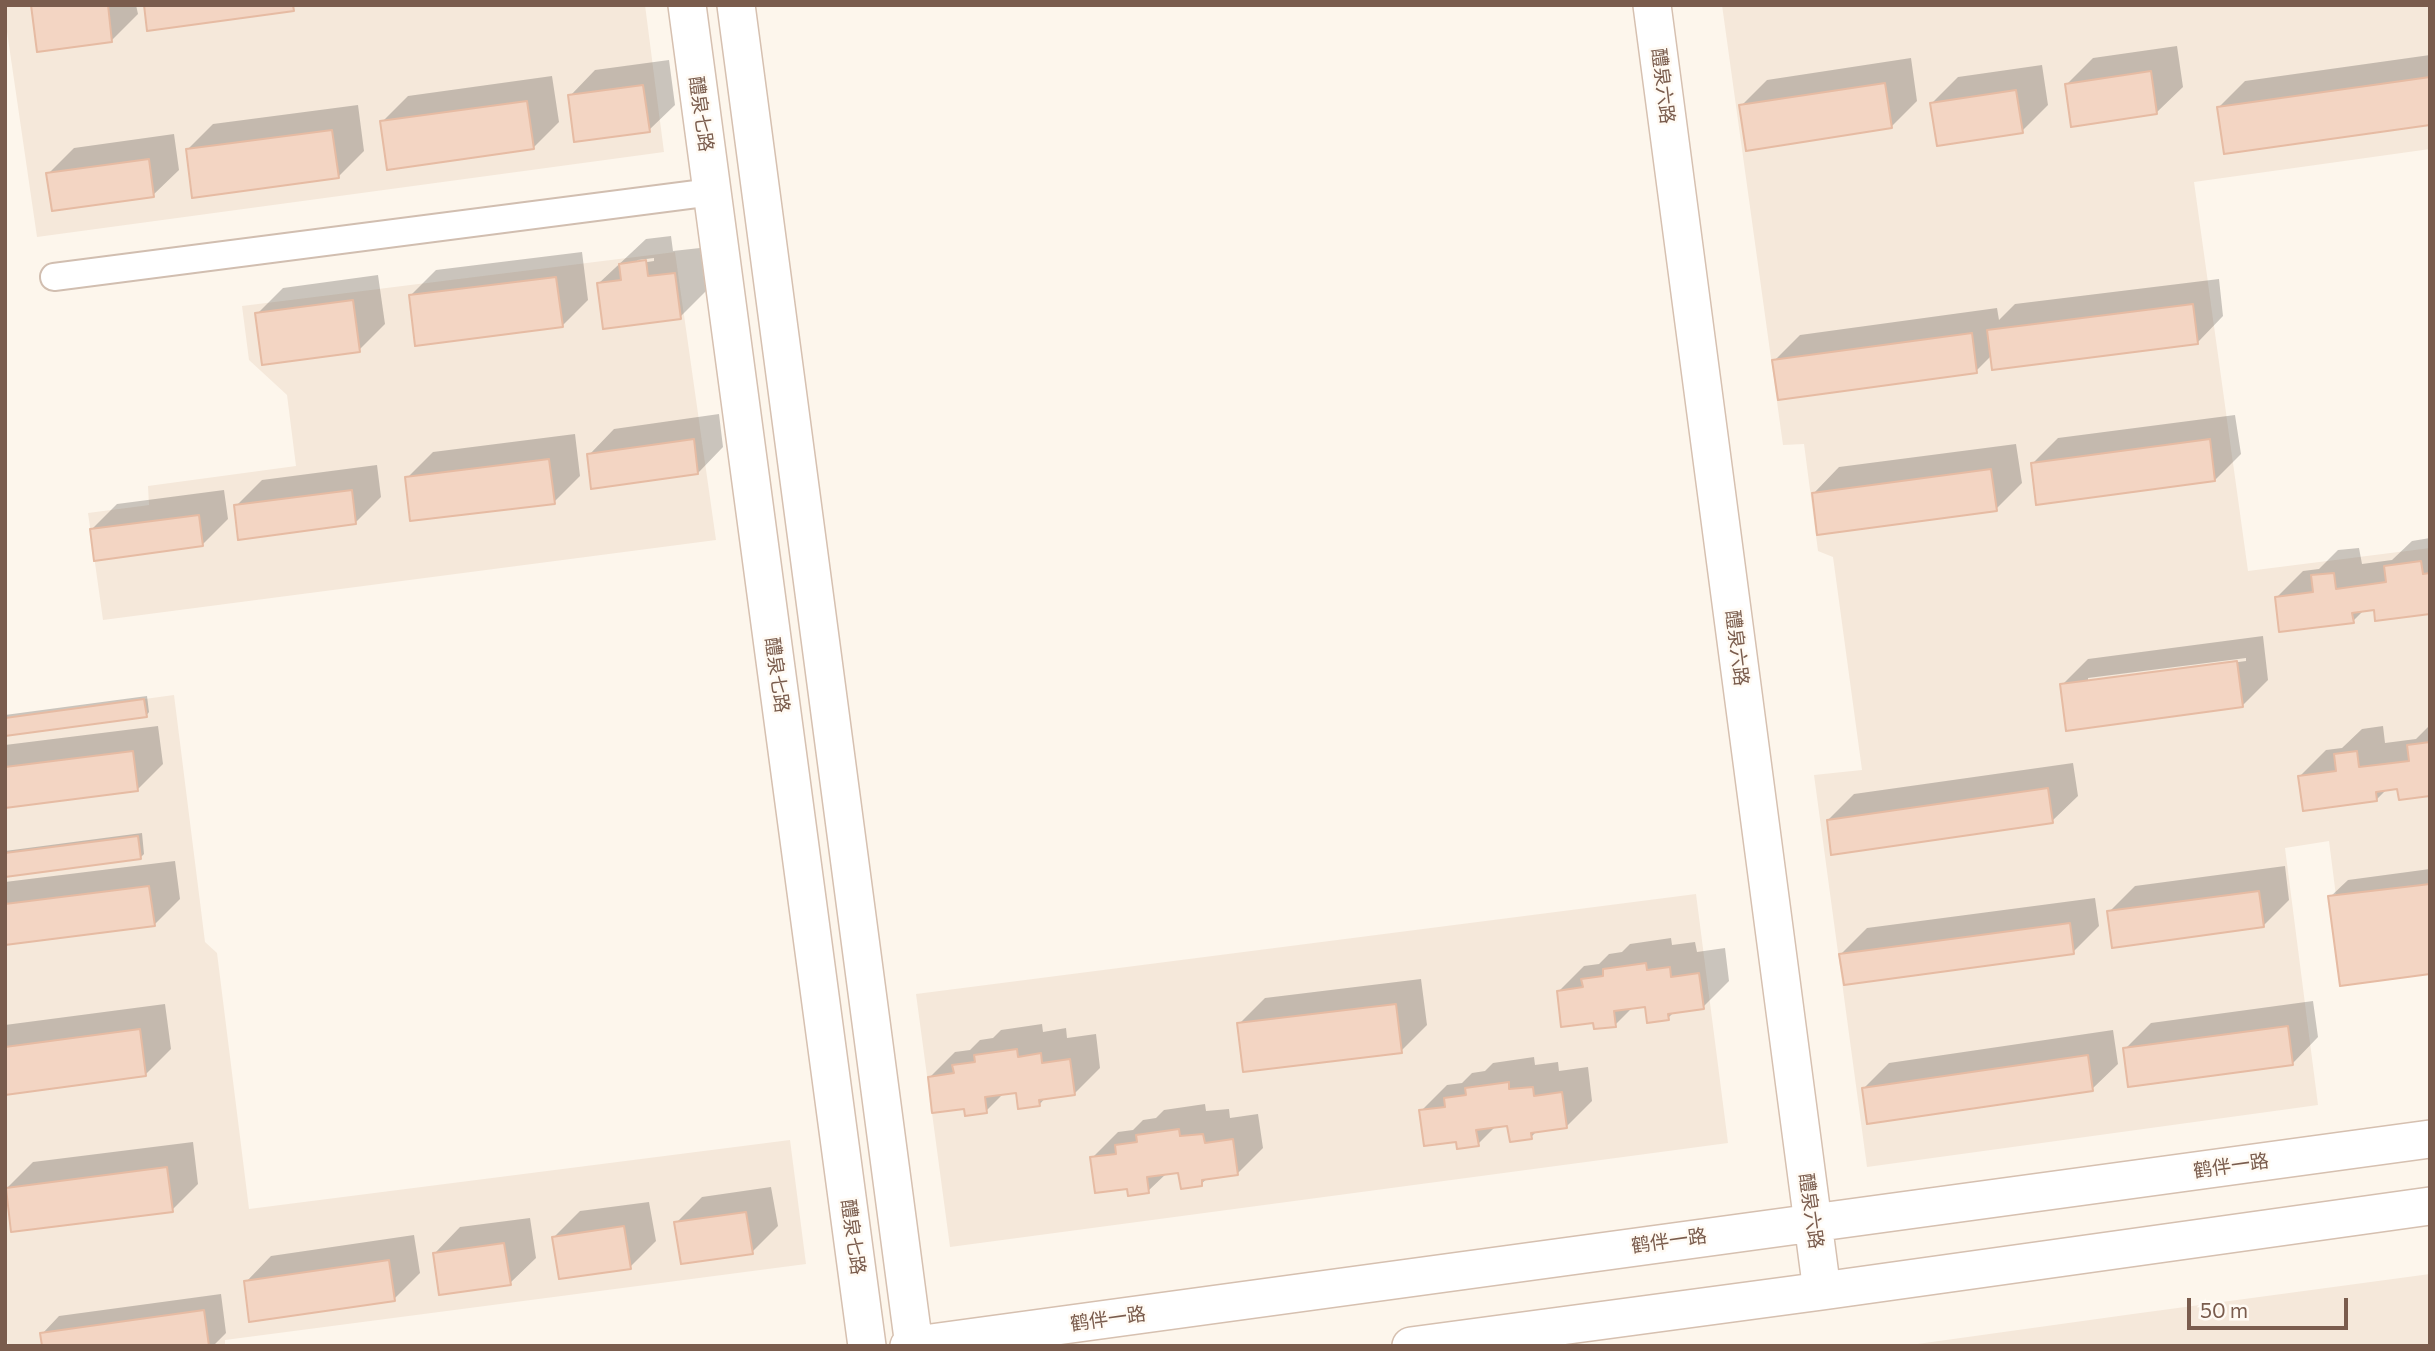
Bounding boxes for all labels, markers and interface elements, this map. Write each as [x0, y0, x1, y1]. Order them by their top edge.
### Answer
street label: 醴泉六路 [1647, 47, 1679, 125]
street label: 醴泉七路 [684, 75, 718, 153]
street label: 醴泉六路 [1721, 609, 1753, 687]
street label: 醴泉七路 [760, 636, 794, 714]
street label: 鹤伴一路 [2192, 1149, 2270, 1183]
street label: 醴泉六路 [1794, 1172, 1828, 1250]
street label: 醴泉七路 [836, 1198, 870, 1276]
street label: 鹤伴一路 [1630, 1224, 1708, 1258]
scale bar [2190, 1284, 2351, 1328]
text: 50 m [2200, 1297, 2248, 1322]
street label: 鹤伴一路 [1069, 1302, 1147, 1336]

